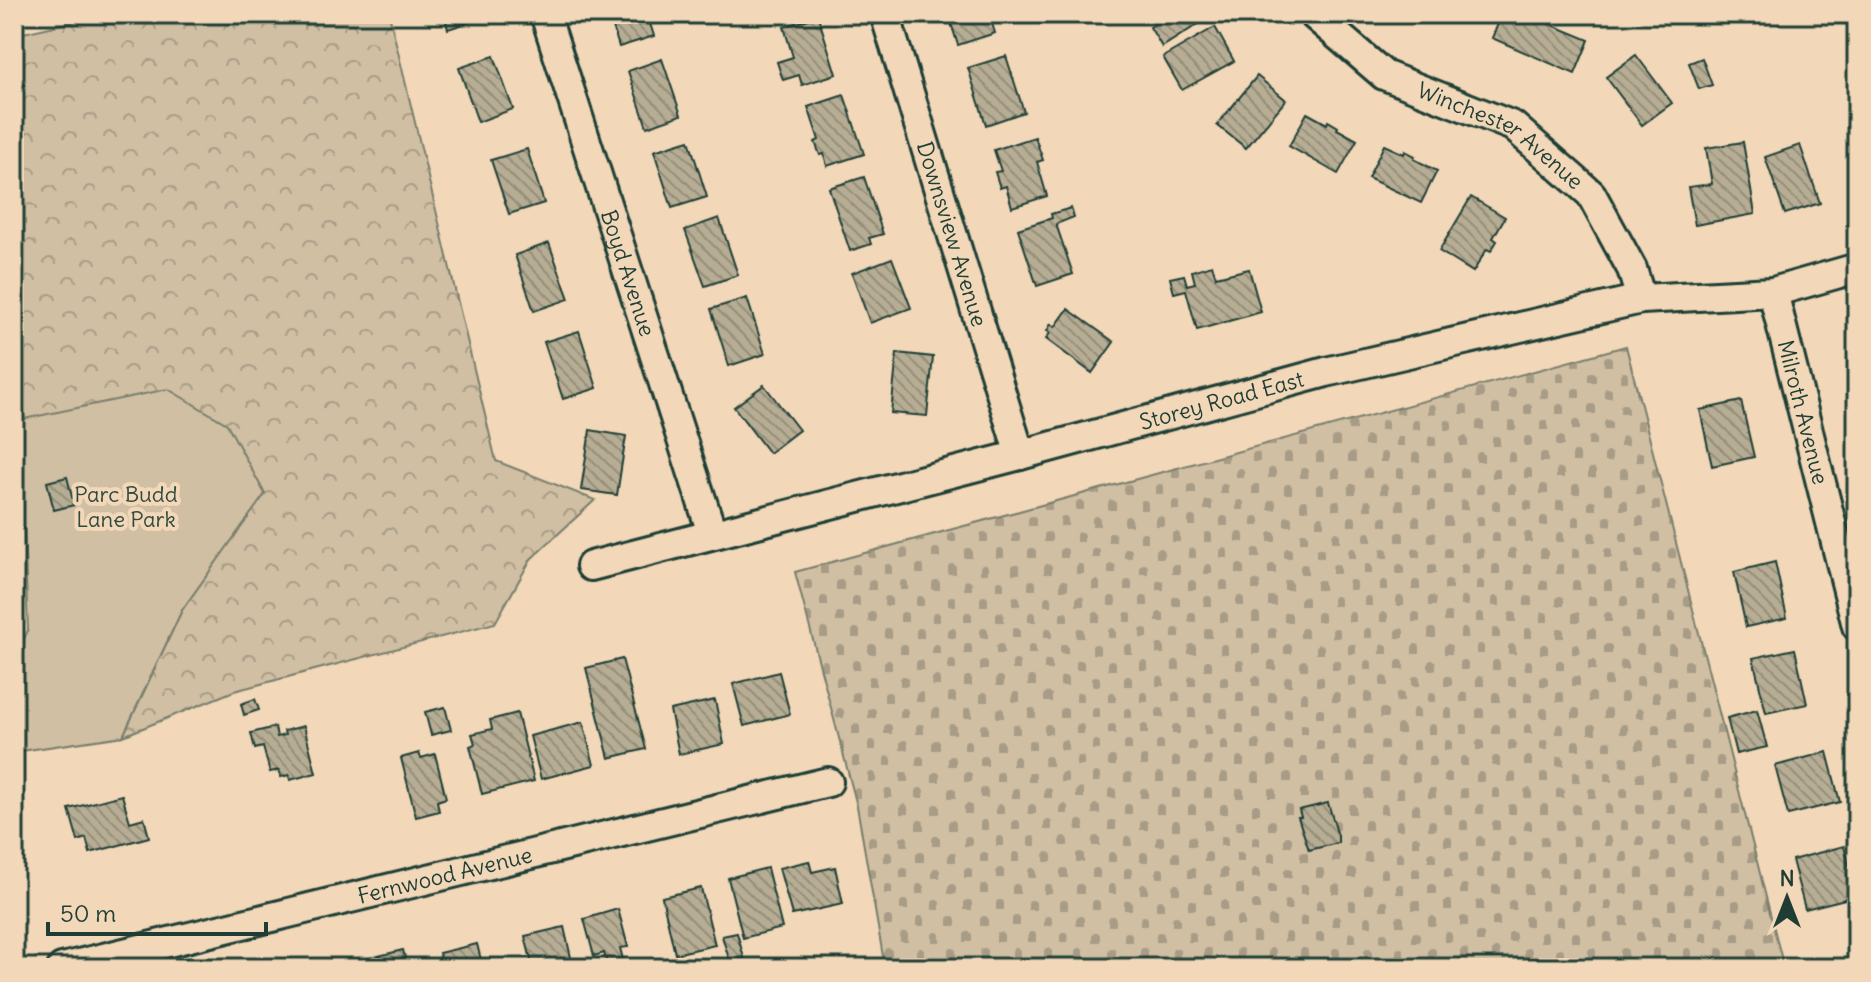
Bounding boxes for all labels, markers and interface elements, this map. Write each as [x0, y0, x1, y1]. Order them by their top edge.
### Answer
street label: Winchester Avenue [1413, 76, 1589, 195]
street label: Downsview Avenue [911, 138, 994, 330]
street label: Boyd Avenue [595, 206, 662, 340]
street label: Milroth Avenue [1772, 337, 1835, 487]
street label: Storey Road East [1136, 365, 1307, 436]
park label: Parc Budd Lane Park [74, 480, 178, 533]
street label: Fernwood Avenue [355, 840, 535, 910]
north arrow [1747, 858, 1827, 938]
text: N [1779, 864, 1795, 892]
scale bar [48, 886, 266, 936]
text: 50 m [60, 898, 116, 928]

